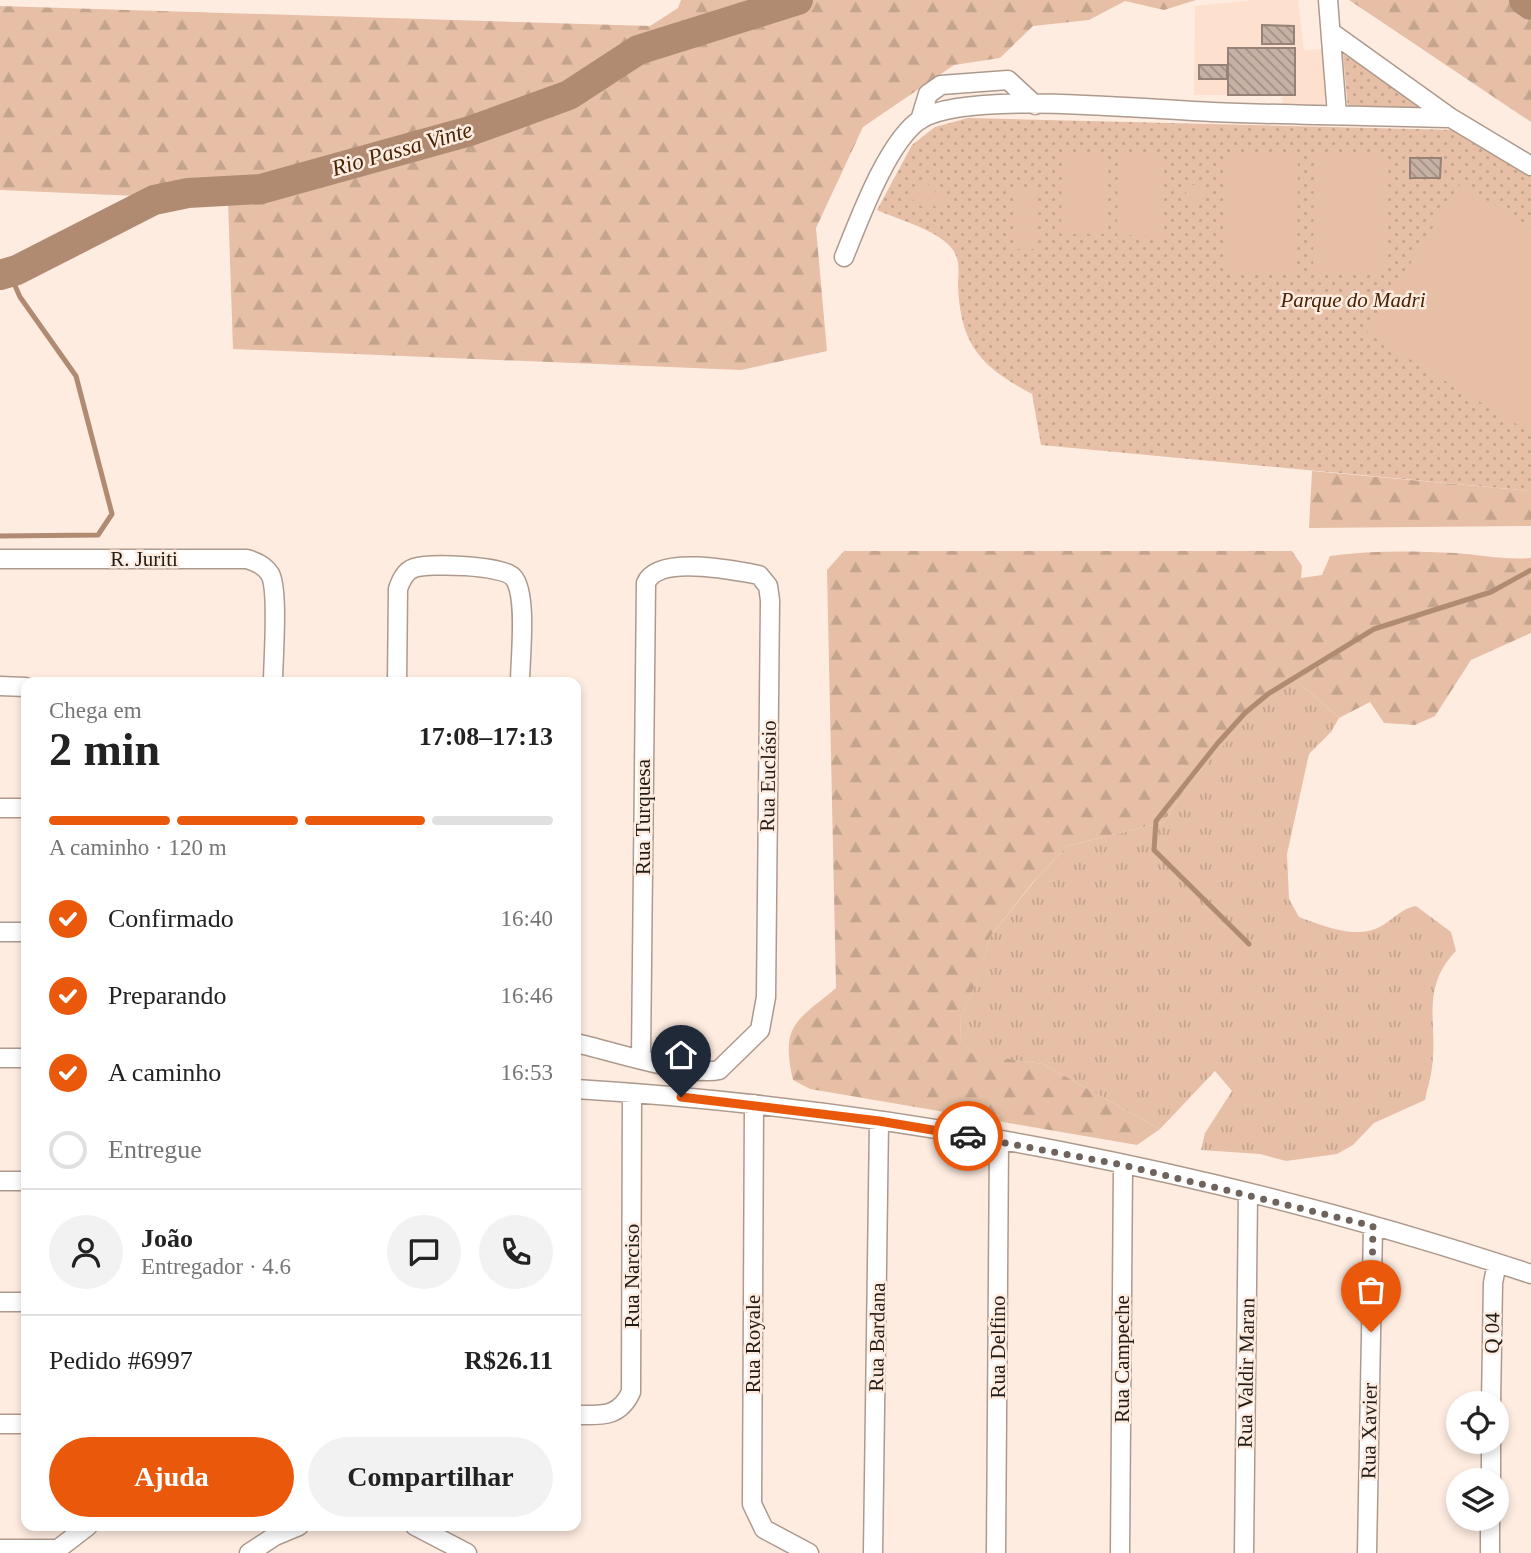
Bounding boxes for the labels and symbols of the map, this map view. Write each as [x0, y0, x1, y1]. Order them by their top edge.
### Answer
water label: Rio Passa Vinte [328, 117, 475, 181]
park label: Parque do Madri [1279, 288, 1426, 312]
street label: R. Juriti [110, 547, 178, 571]
street label: Rua Euclásio [755, 720, 781, 832]
street label: Rua Turquesa [631, 758, 655, 875]
pin [651, 1025, 711, 1097]
courier [933, 1101, 1003, 1171]
street label: Rua Narciso [620, 1224, 644, 1328]
pin [1341, 1260, 1401, 1332]
street label: Rua Bardana [864, 1282, 890, 1392]
street label: Rua Royale [741, 1295, 765, 1393]
street label: Rua Delfino [986, 1295, 1010, 1399]
street label: Rua Campeche [1110, 1295, 1134, 1423]
street label: Rua Valdir Maran [1233, 1297, 1259, 1448]
street label: Q 04 [1480, 1312, 1504, 1354]
street label: Rua Xavier [1356, 1383, 1382, 1479]

